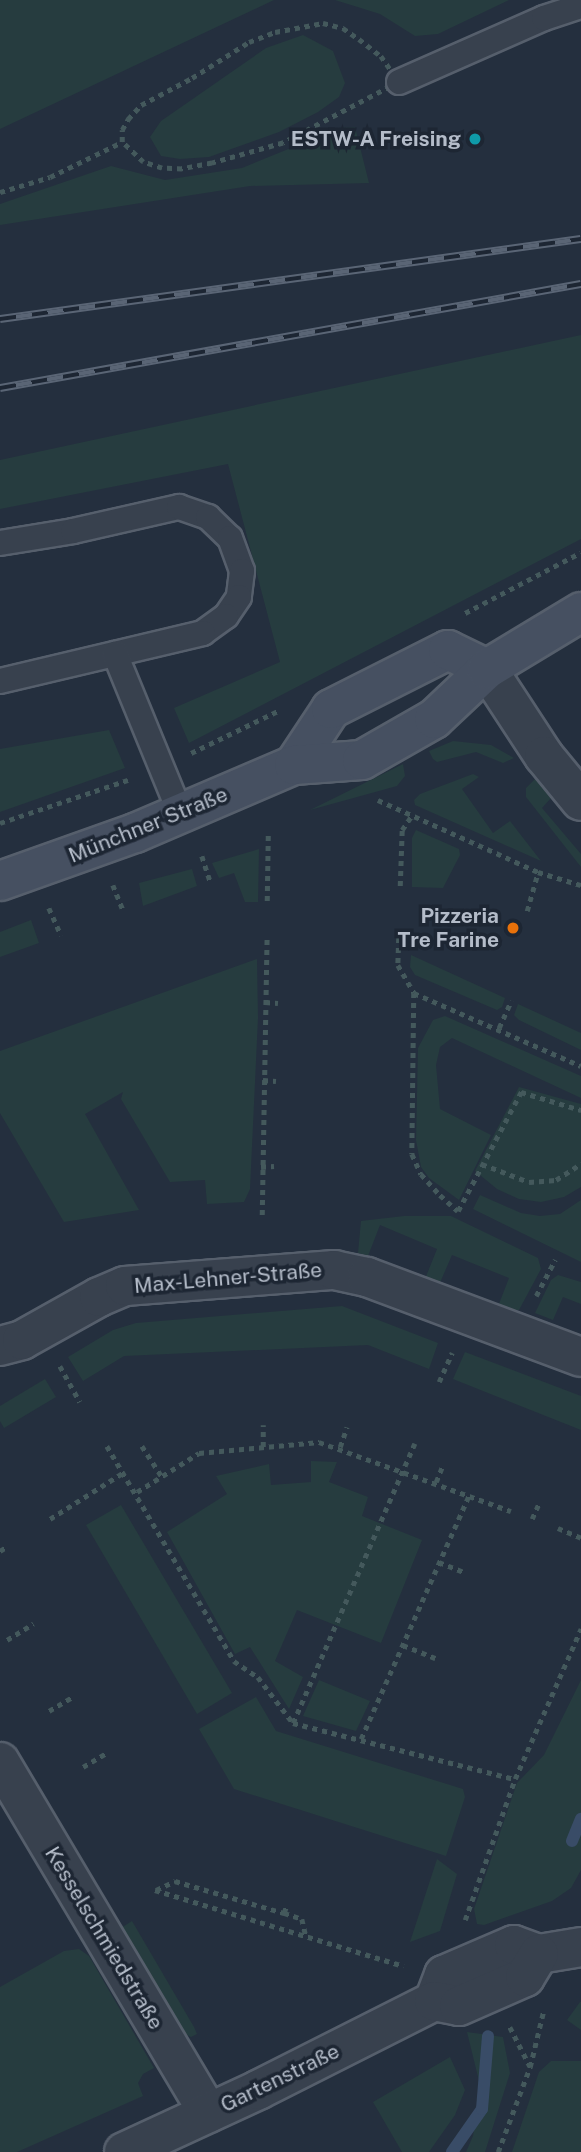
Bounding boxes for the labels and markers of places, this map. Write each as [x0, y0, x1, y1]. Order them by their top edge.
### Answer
place label: ESTW-A Freising [291, 126, 461, 152]
marker: ESTW-A Freising [467, 131, 483, 147]
place label: Pizzeria Tre Farine [397, 903, 499, 953]
marker: Pizzeria Tre Farine [505, 920, 521, 936]

